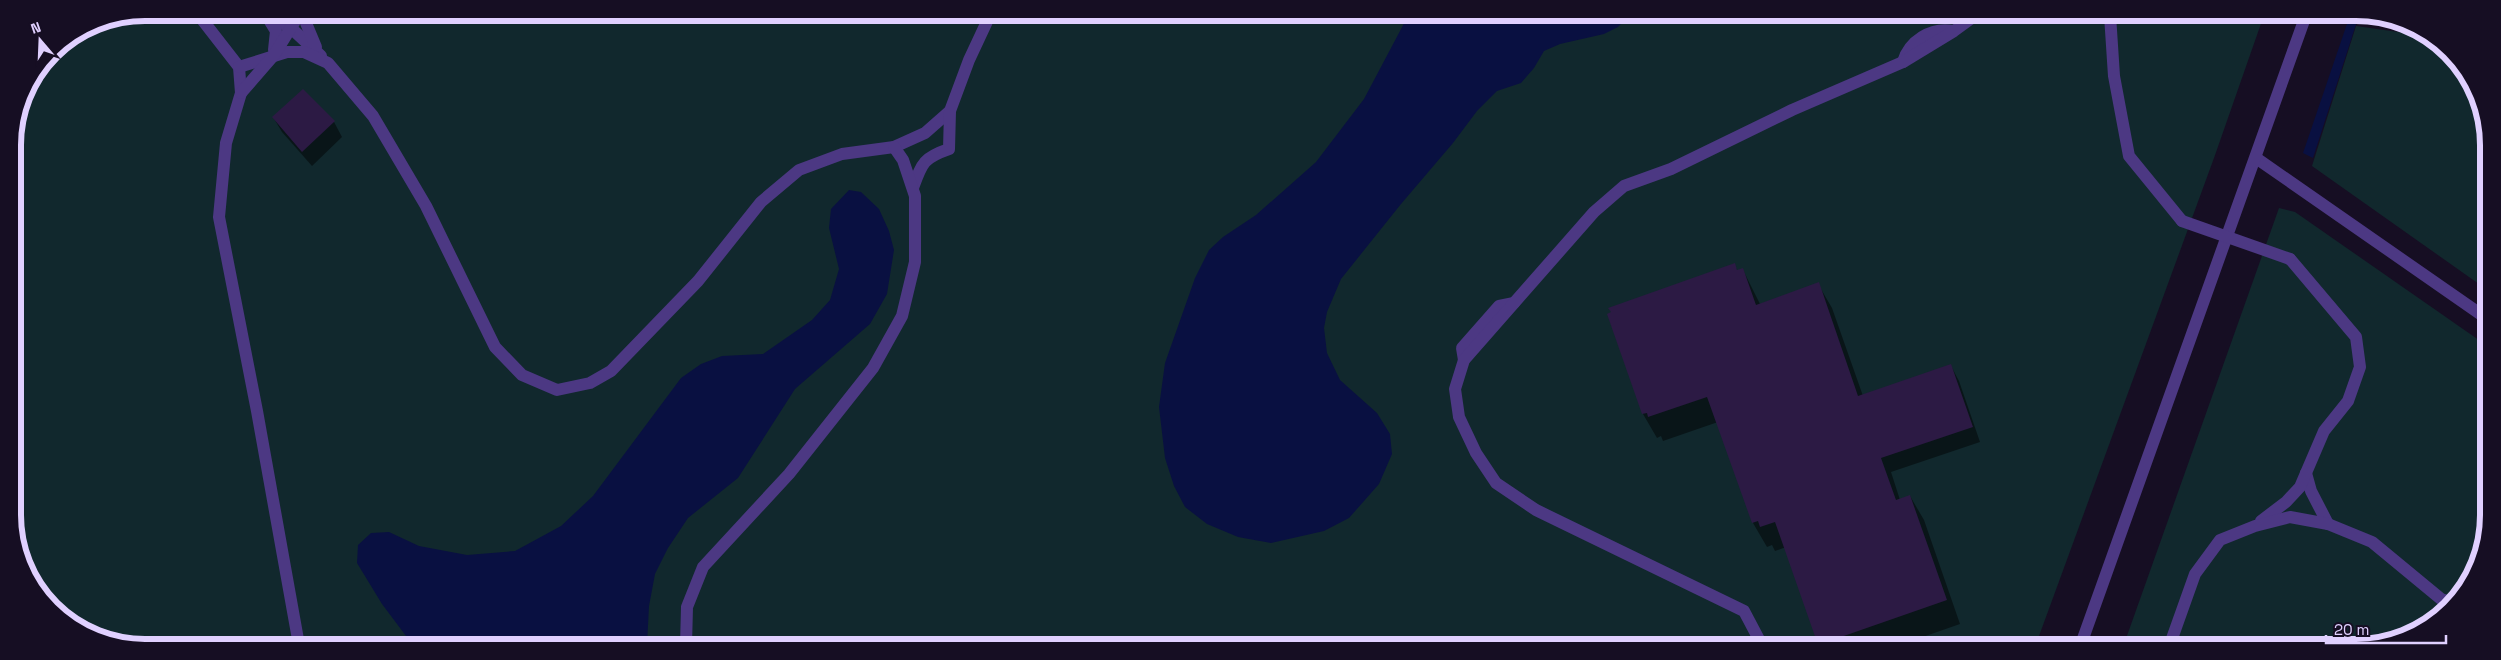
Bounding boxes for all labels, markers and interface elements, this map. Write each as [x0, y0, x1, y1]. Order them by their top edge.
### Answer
north arrow [15, 15, 65, 65]
text: N [28, 18, 43, 38]
scale bar [2326, 612, 2446, 644]
text: 20 m [2334, 620, 2369, 639]

